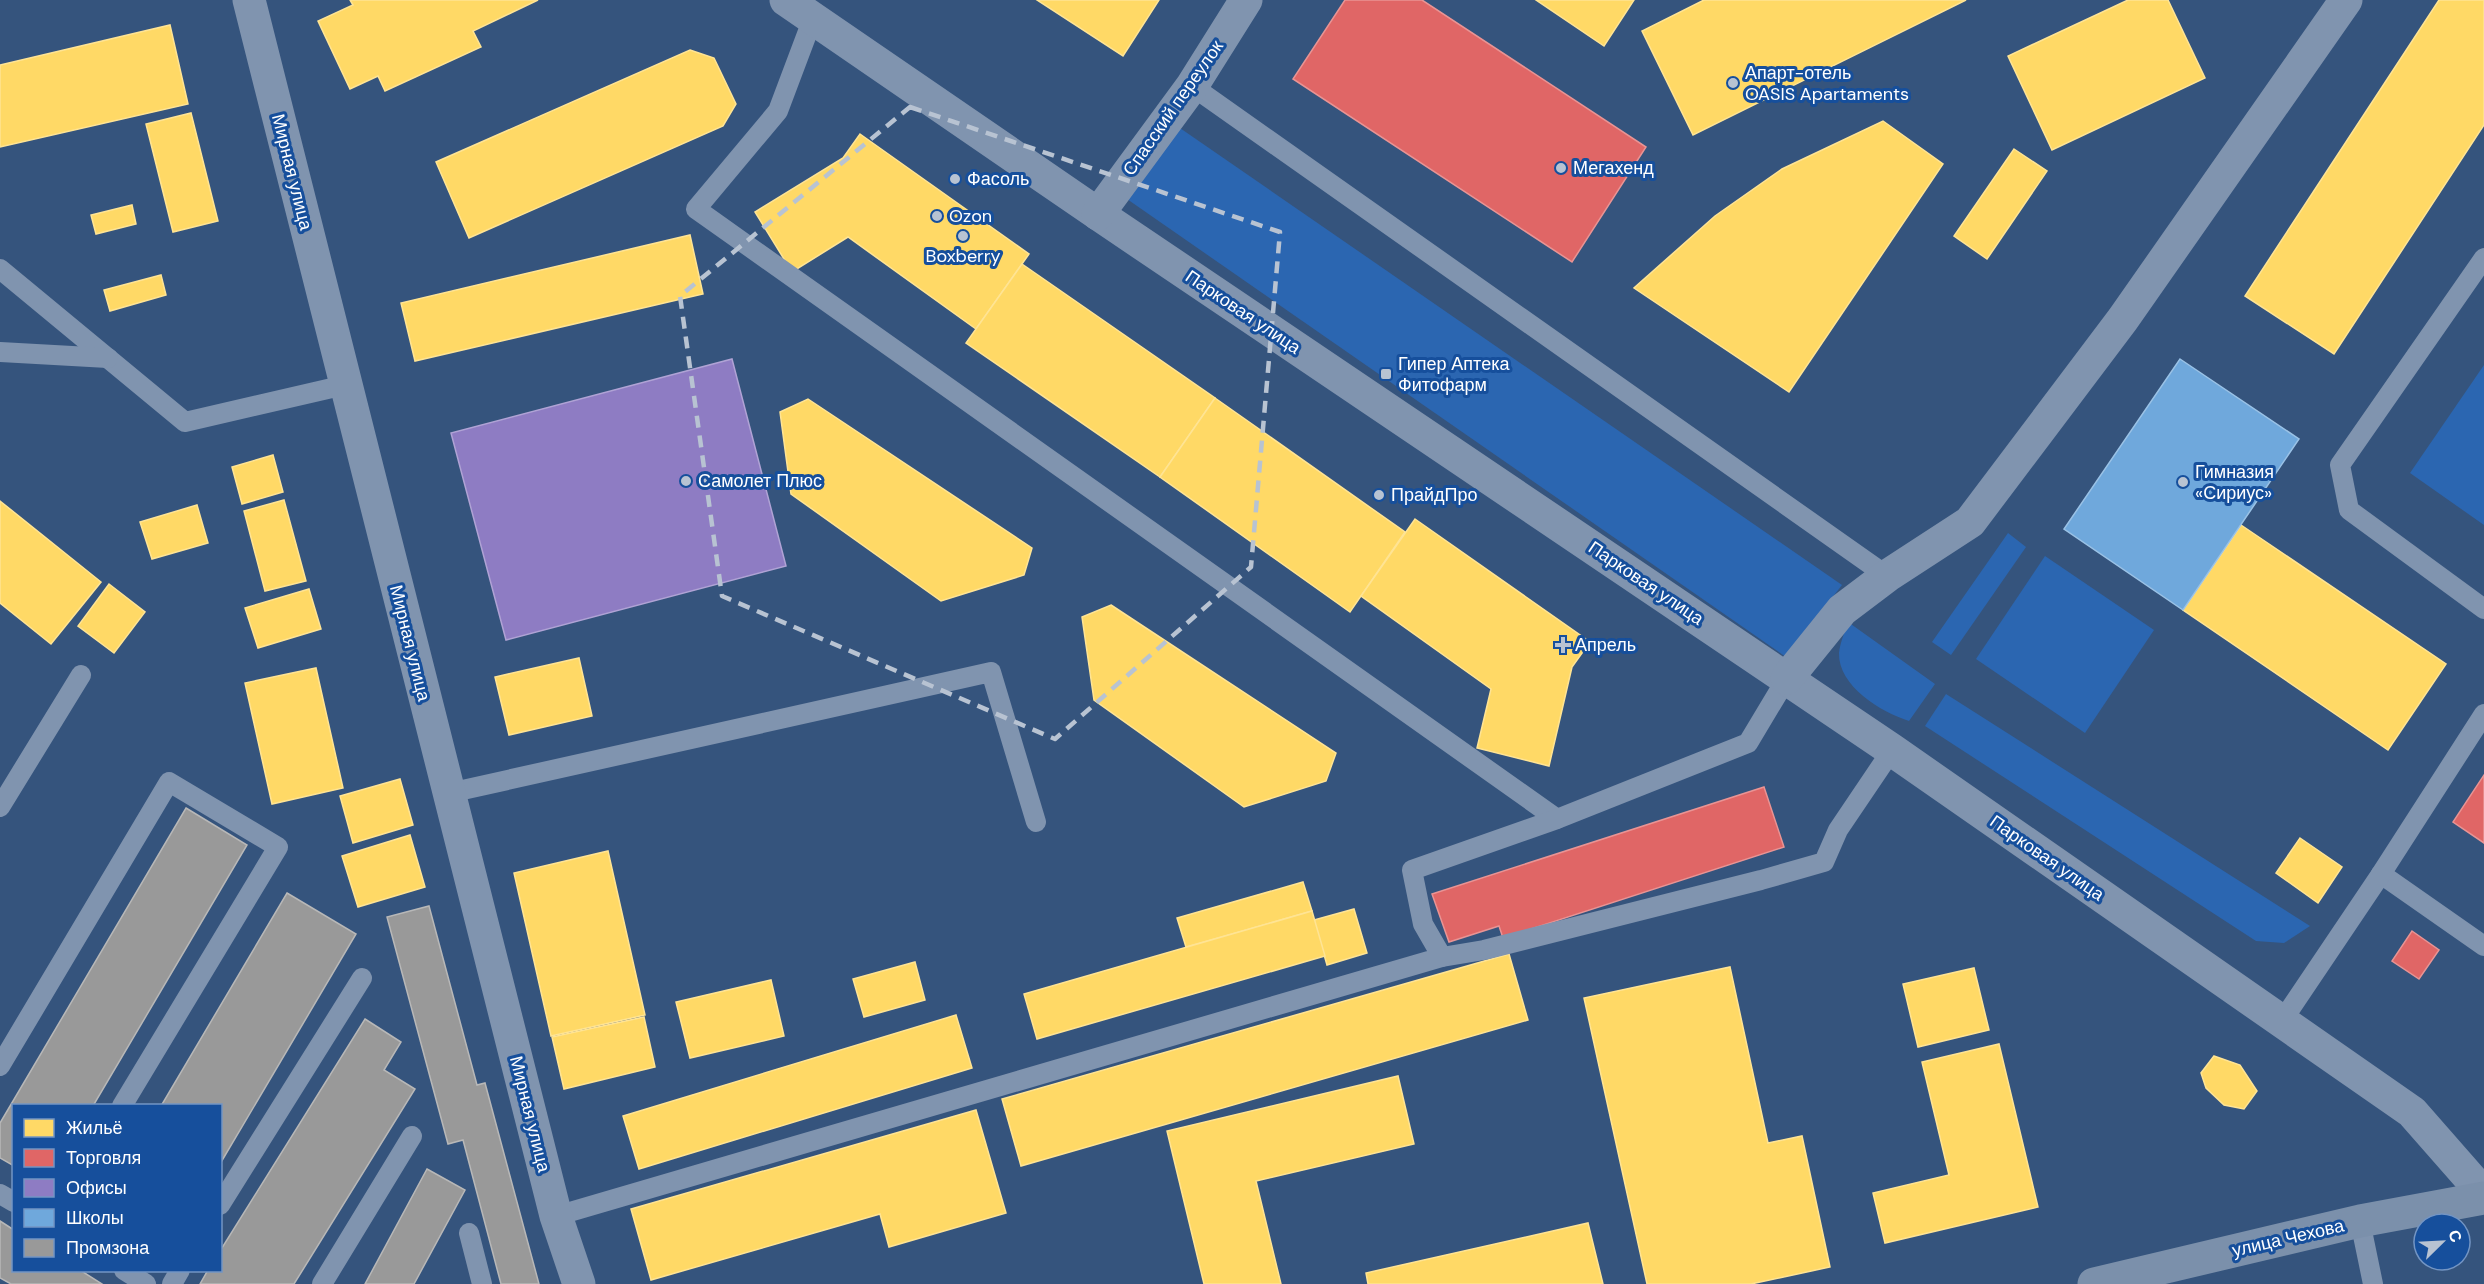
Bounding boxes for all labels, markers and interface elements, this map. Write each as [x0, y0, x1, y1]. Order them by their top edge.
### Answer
street label: Спасский переулок [1117, 35, 1229, 181]
place label: Апарт-отель OASIS Apartaments [1745, 61, 1909, 106]
marker: Апарт-отель OASIS Apartaments [1726, 76, 1740, 90]
street label: Мирная улица [266, 111, 318, 234]
place label: Мегахенд [1573, 156, 1654, 180]
marker: Мегахенд [1554, 161, 1568, 175]
place label: Фасоль [967, 167, 1029, 191]
marker: Фасоль [948, 172, 962, 186]
place label: Ozon [949, 204, 992, 228]
marker: Ozon [930, 209, 944, 223]
marker: Boxberry [956, 229, 970, 243]
place label: Boxberry [926, 244, 1000, 268]
street label: Парковая улица [1181, 264, 1306, 360]
place label: Гипер Аптека Фитофарм [1398, 352, 1510, 397]
marker: Гипер Аптека Фитофарм [1379, 367, 1393, 381]
place label: Гимназия «Сириус» [2195, 460, 2274, 505]
place label: Самолет Плюс [698, 469, 822, 493]
marker: Самолет Плюс [679, 474, 693, 488]
marker: Гимназия «Сириус» [2176, 475, 2190, 489]
place label: ПрайдПро [1391, 483, 1477, 507]
marker: ПрайдПро [1372, 488, 1386, 502]
street label: Парковая улица [1584, 535, 1709, 631]
street label: Мирная улица [384, 582, 436, 705]
place label: Апрель [1575, 633, 1636, 657]
marker: Апрель [1556, 638, 1570, 652]
street label: Парковая улица [1985, 810, 2110, 907]
street label: Мирная улица [504, 1053, 556, 1176]
legend [12, 1104, 222, 1272]
text: Жильё [66, 1116, 123, 1140]
text: Торговля [66, 1146, 141, 1170]
text: Офисы [66, 1176, 127, 1200]
text: Школы [66, 1206, 124, 1230]
north arrow [2412, 1212, 2472, 1272]
street label: улица Чехова [2230, 1213, 2347, 1263]
text: С [2443, 1227, 2467, 1246]
text: Промзона [66, 1236, 150, 1260]

